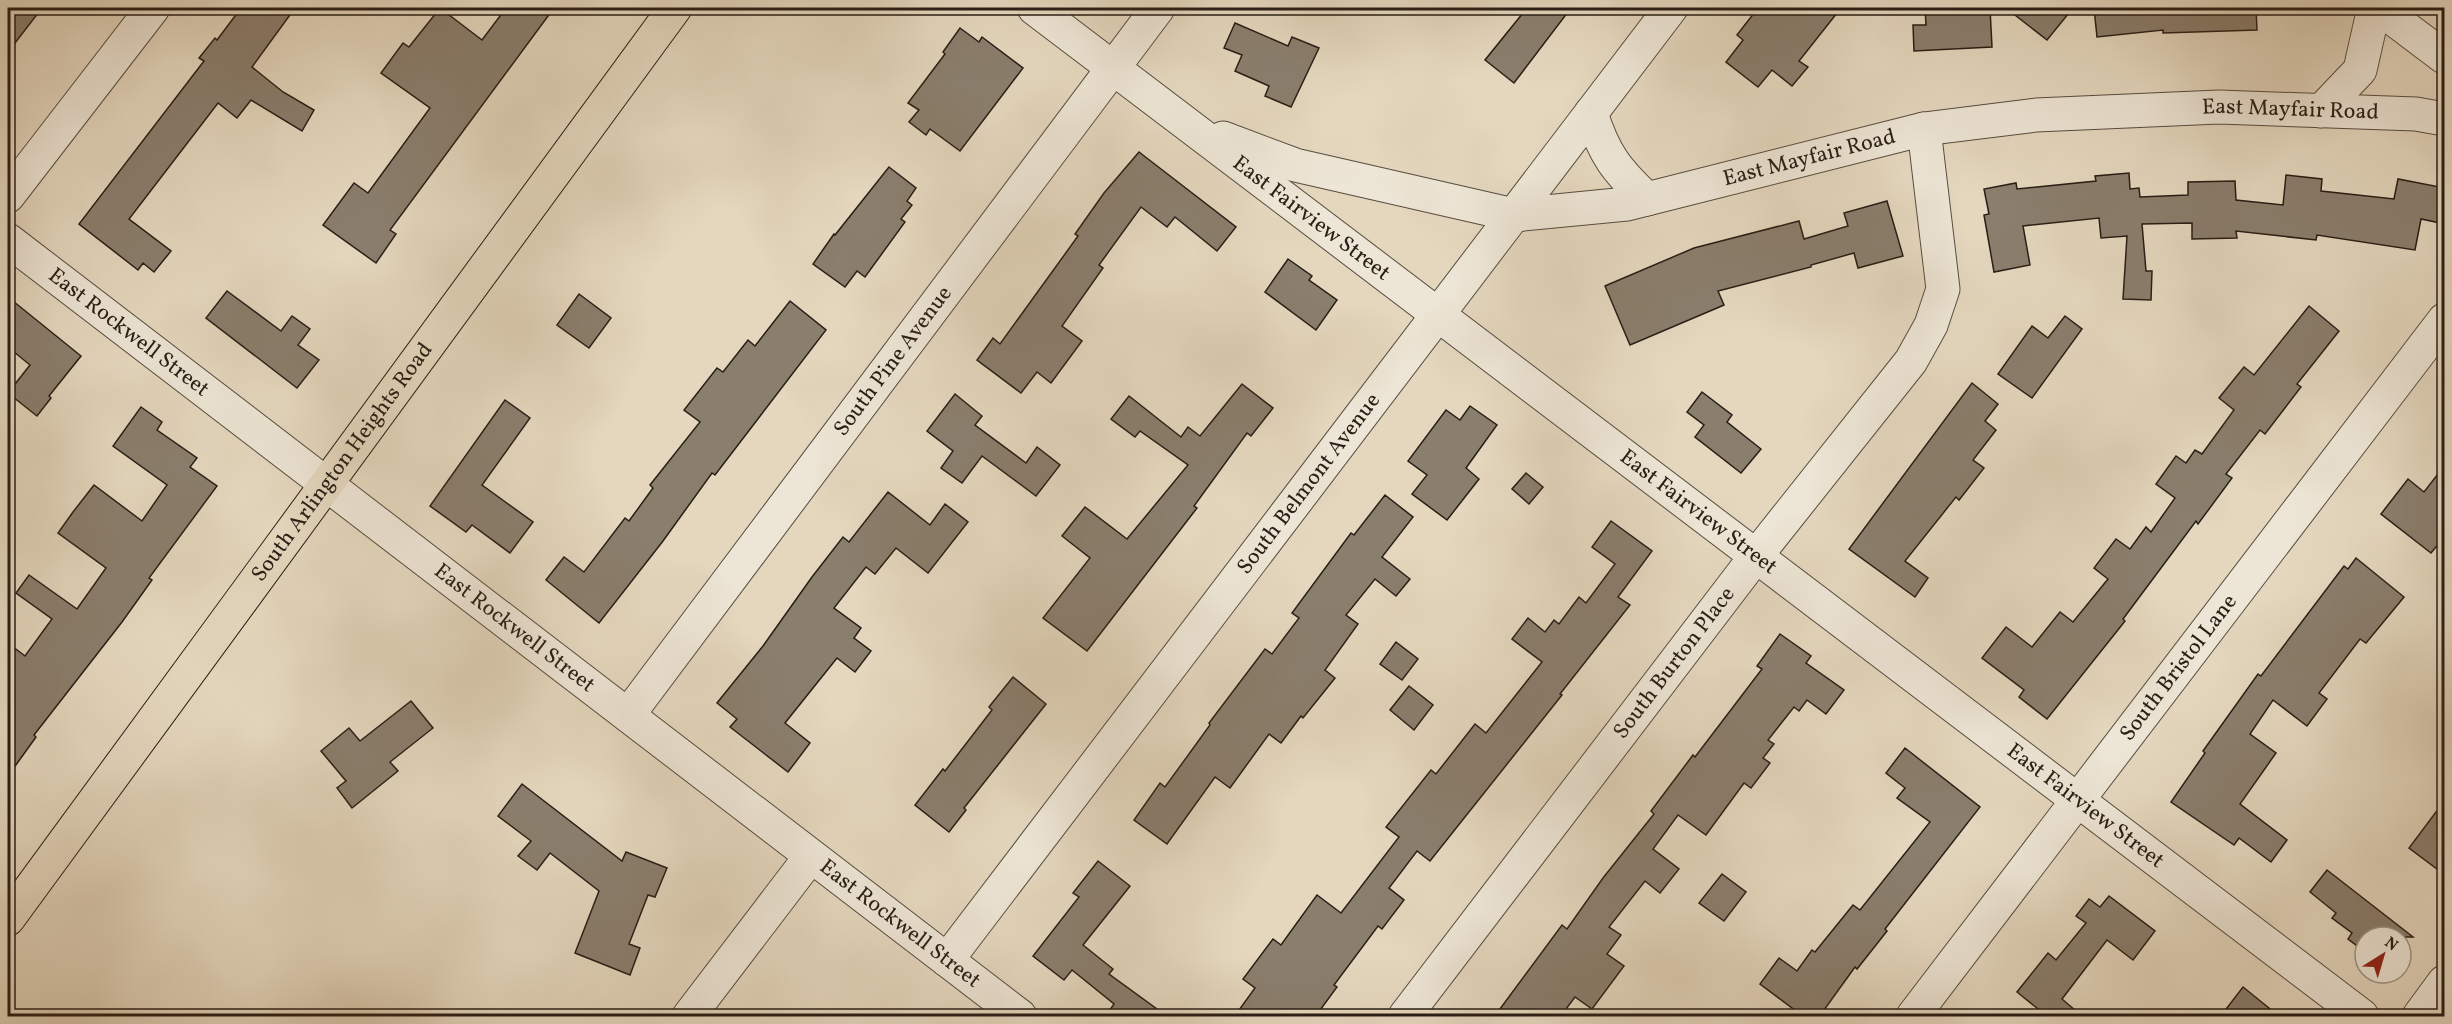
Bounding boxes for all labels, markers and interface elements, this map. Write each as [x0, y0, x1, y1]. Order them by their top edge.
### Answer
street label: East Mayfair Road [2201, 91, 2379, 128]
street label: East Mayfair Road [1720, 121, 1899, 195]
street label: East Fairview Street [1226, 148, 1397, 289]
street label: East Rockwell Street [41, 261, 216, 405]
street label: South Pine Avenue [826, 280, 960, 443]
street label: South Arlington Heights Road [244, 336, 441, 588]
street label: South Belmont Avenue [1230, 387, 1388, 581]
street label: East Fairview Street [1613, 442, 1784, 582]
street label: East Rockwell Street [427, 556, 602, 700]
street label: South Burton Place [1606, 580, 1743, 746]
street label: South Bristol Lane [2113, 588, 2245, 748]
street label: East Fairview Street [2000, 736, 2171, 876]
street label: East Rockwell Street [813, 852, 987, 996]
north arrow [2353, 925, 2413, 985]
text: N [2380, 932, 2402, 957]

